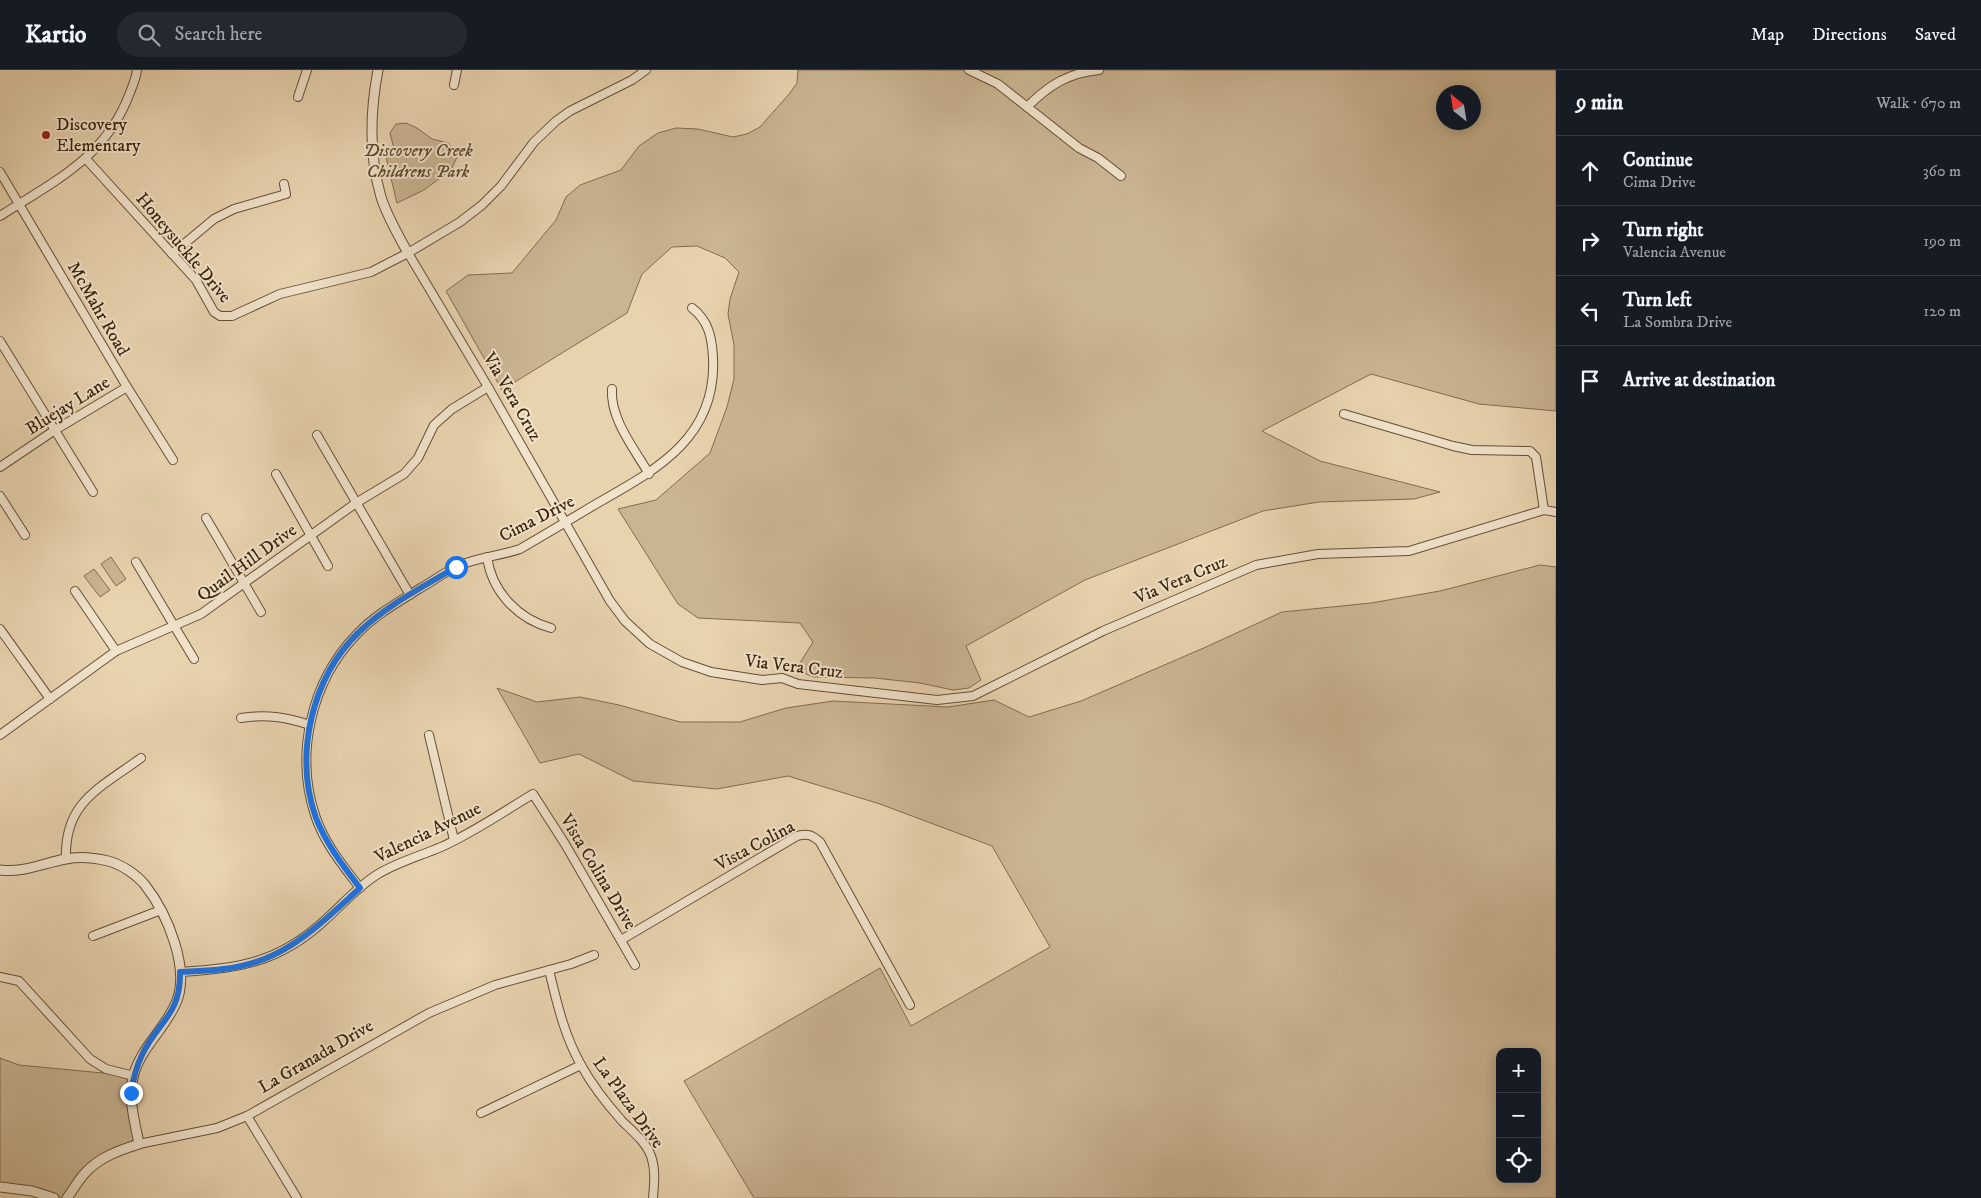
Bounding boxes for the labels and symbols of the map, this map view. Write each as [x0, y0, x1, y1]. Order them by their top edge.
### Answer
north arrow [1436, 85, 1481, 130]
place label: Discovery Elementary [56, 114, 141, 157]
marker: Discovery Elementary [40, 129, 52, 141]
park label: Discovery Creek Childrens Park [363, 140, 473, 183]
street label: Honeysuckle Drive [131, 188, 235, 308]
street label: McMahr Road [62, 258, 134, 360]
street label: Via Vera Cruz [477, 348, 546, 445]
street label: Bluejay Lane [22, 372, 114, 440]
street label: Cima Drive [496, 491, 578, 547]
street label: Quail Hill Drive [193, 519, 301, 607]
street label: Via Vera Cruz [1130, 551, 1231, 610]
route start [445, 556, 468, 579]
street label: Via Vera Cruz [743, 650, 844, 684]
street label: Valencia Avenue [370, 798, 485, 869]
street label: Vista Colina Drive [554, 809, 641, 934]
street label: Vista Colina [711, 816, 799, 877]
street label: La Granada Drive [255, 1015, 377, 1099]
street label: La Plaza Drive [588, 1053, 668, 1153]
route end [120, 1082, 143, 1105]

